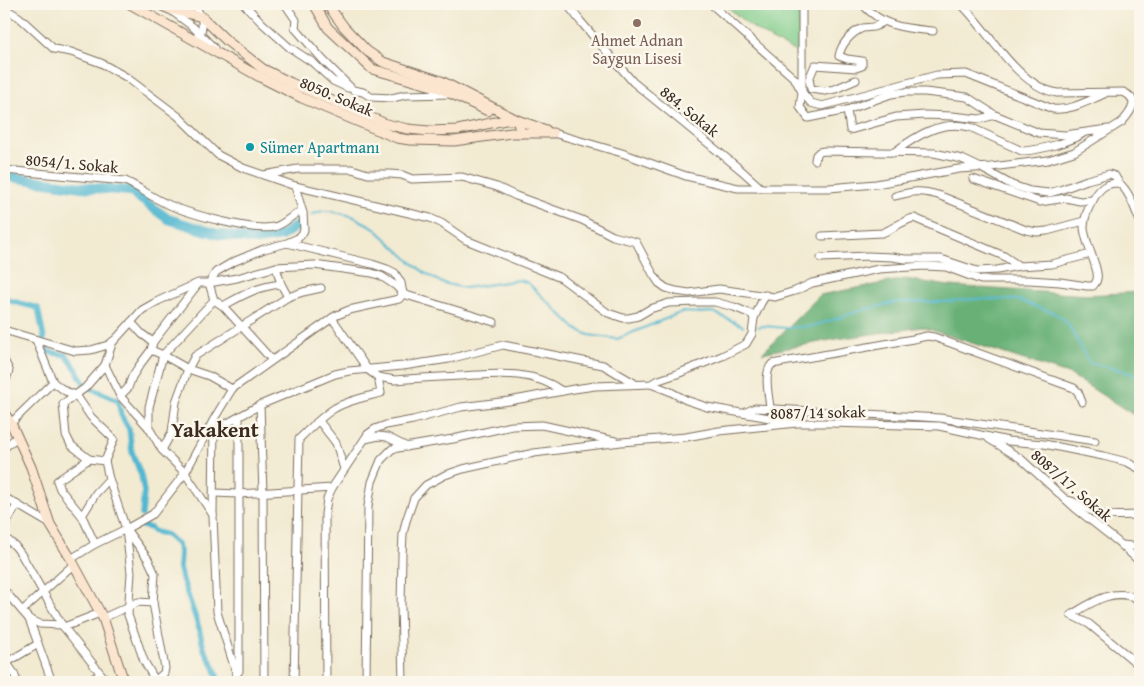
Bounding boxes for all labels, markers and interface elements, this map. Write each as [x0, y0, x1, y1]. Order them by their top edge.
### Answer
marker: Ahmet Adnan Saygun Lisesi [631, 17, 643, 29]
place label: Ahmet Adnan Saygun Lisesi [591, 28, 683, 70]
street label: 8050. Sokak [296, 70, 378, 123]
street label: 884. Sokak [655, 80, 726, 143]
place label: Sümer Apartmanı [260, 135, 380, 159]
marker: Sümer Apartmanı [244, 141, 256, 153]
street label: 8054/1. Sokak [24, 147, 120, 179]
street label: 8087/14 sokak [770, 399, 867, 425]
district label: Yakakent [171, 414, 259, 445]
street label: 8087/17. Sokak [1026, 443, 1119, 528]

